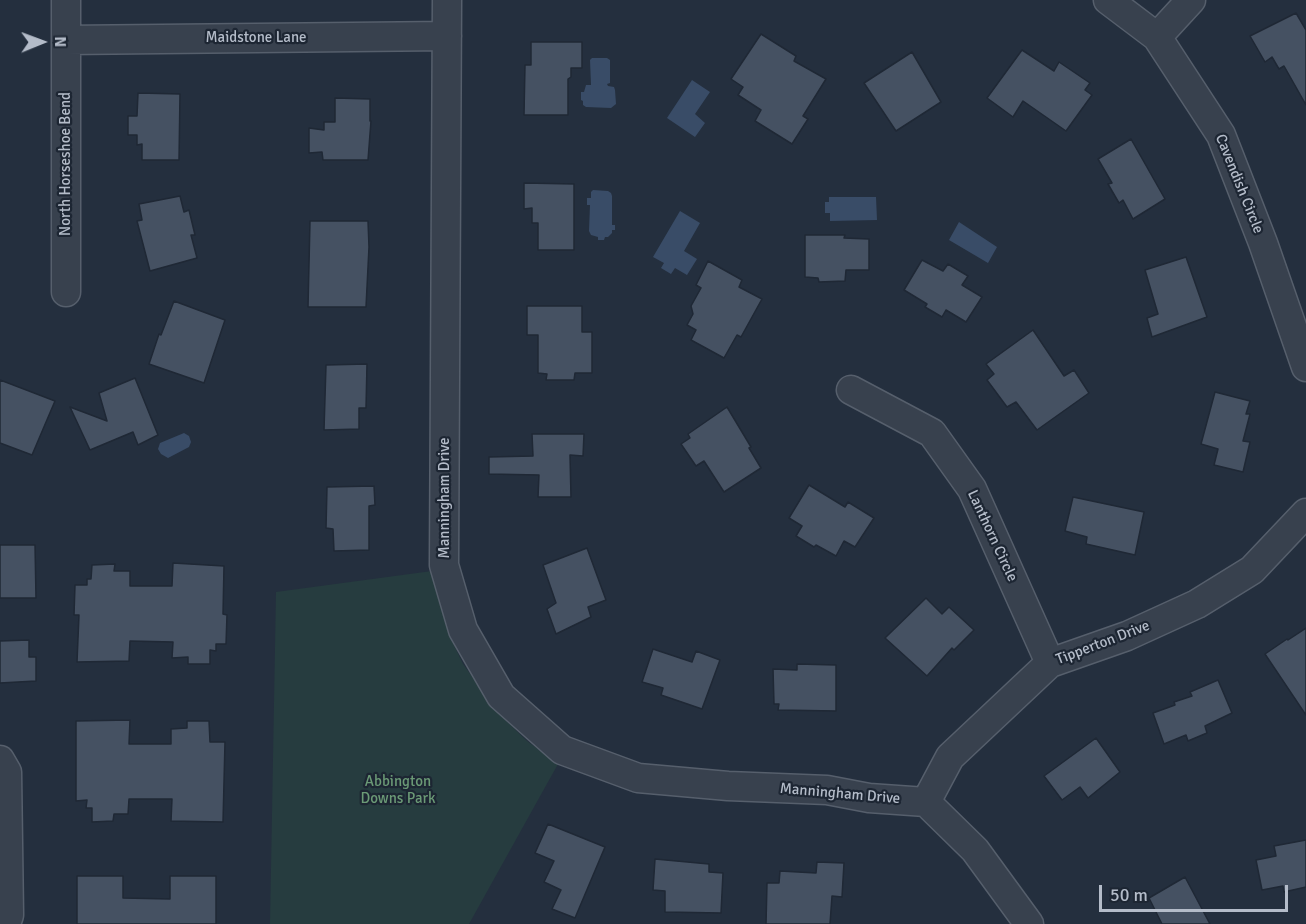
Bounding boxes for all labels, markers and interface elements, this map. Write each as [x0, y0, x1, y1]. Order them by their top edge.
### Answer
north arrow [12, 12, 72, 72]
street label: Maidstone Lane [205, 29, 307, 47]
text: N [50, 36, 70, 47]
street label: North Horseshoe Bend [57, 92, 75, 236]
street label: Cavendish Circle [1211, 132, 1267, 236]
street label: Manningham Drive [436, 438, 454, 558]
street label: Lanthorn Circle [963, 487, 1021, 585]
street label: Tipperton Drive [1054, 617, 1152, 669]
park label: Abbington Downs Park [360, 773, 436, 808]
street label: Manningham Drive [779, 780, 901, 808]
scale bar [1102, 873, 1291, 911]
text: 50 m [1110, 884, 1148, 906]

